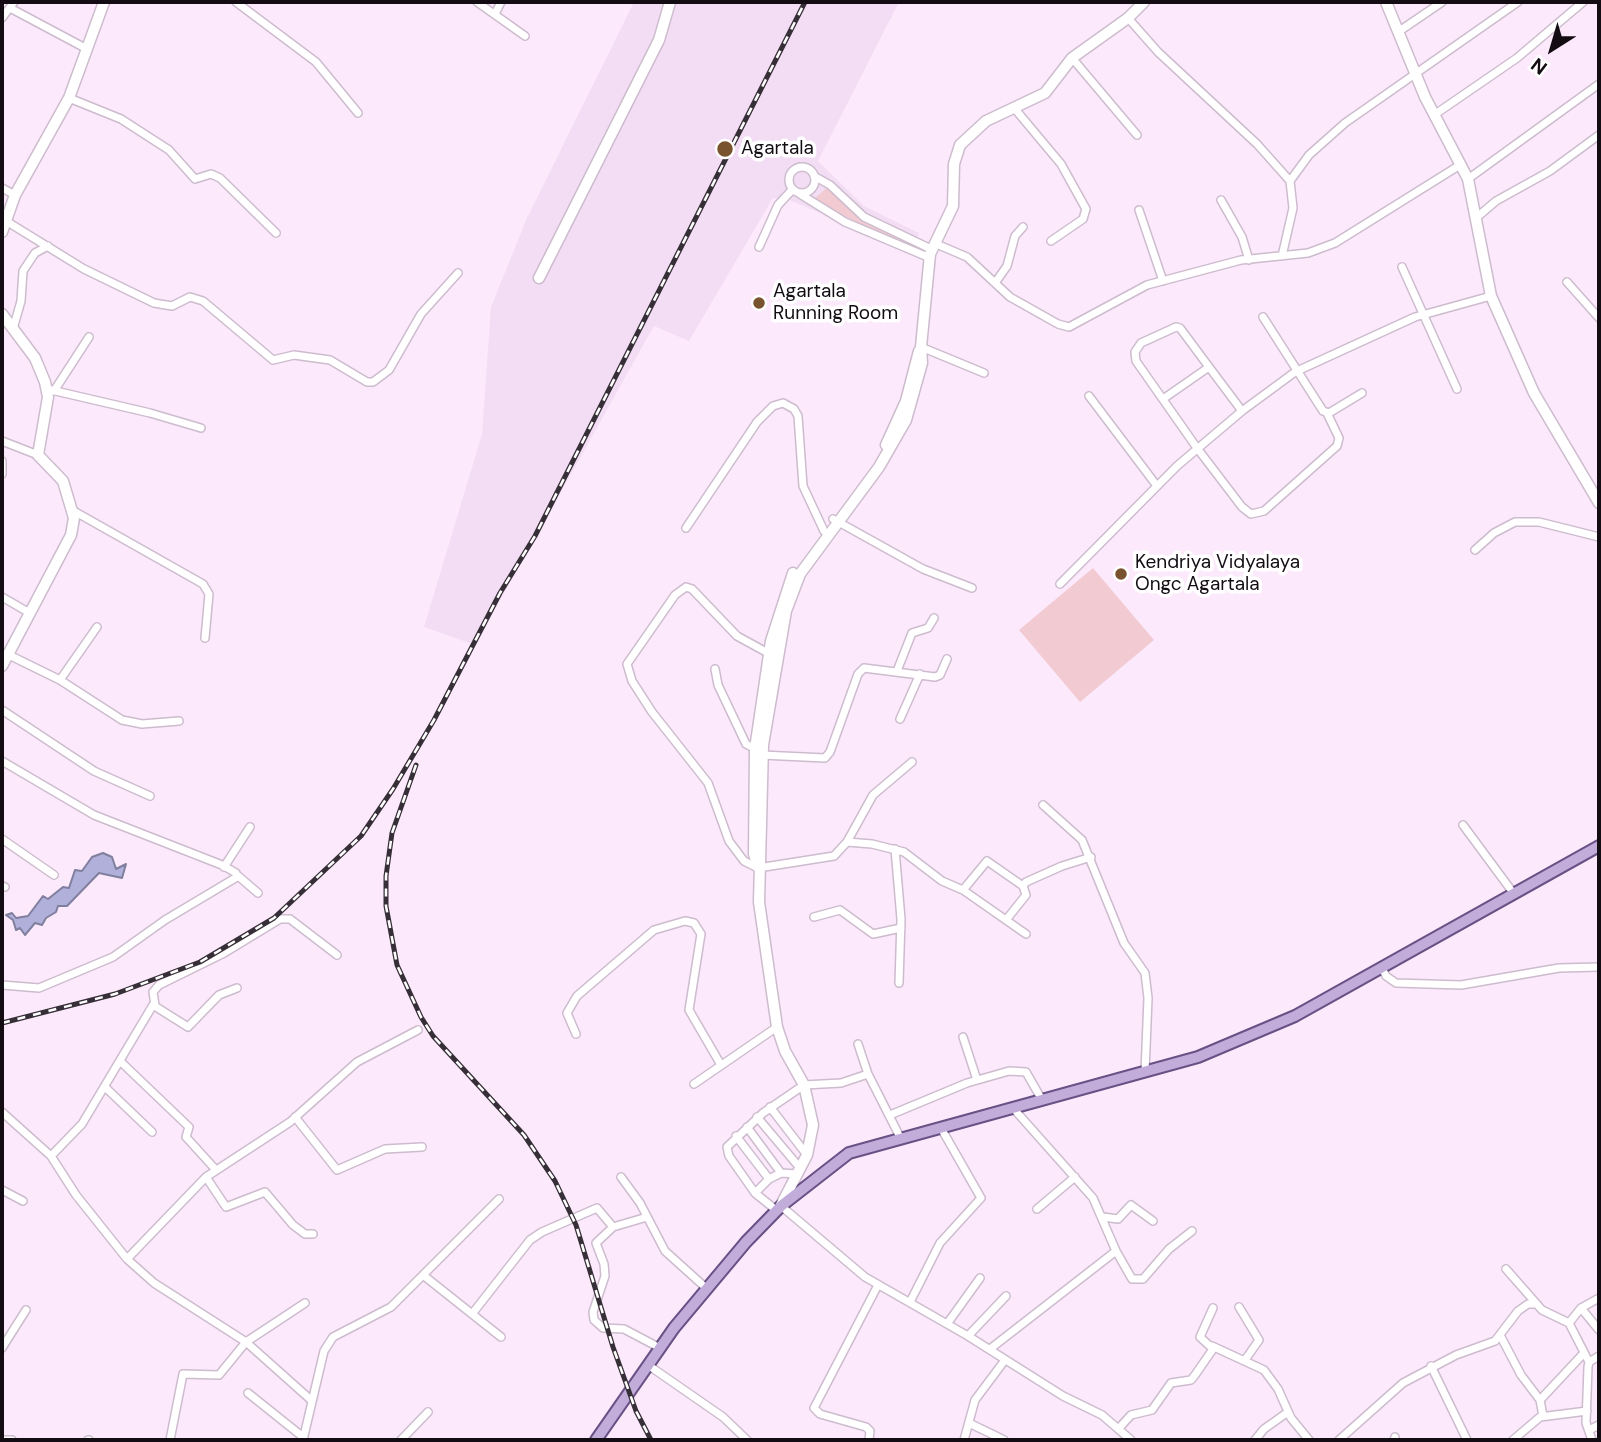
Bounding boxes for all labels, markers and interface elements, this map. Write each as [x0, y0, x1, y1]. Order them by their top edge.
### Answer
north arrow [1517, 14, 1587, 84]
text: N [1526, 52, 1552, 80]
place label: Agartala [741, 138, 814, 160]
marker: Agartala [715, 139, 735, 159]
place label: Agartala Running Room [773, 281, 898, 325]
marker: Agartala Running Room [751, 295, 767, 311]
place label: Kendriya Vidyalaya Ongc Agartala [1135, 552, 1300, 596]
marker: Kendriya Vidyalaya Ongc Agartala [1113, 566, 1129, 582]

